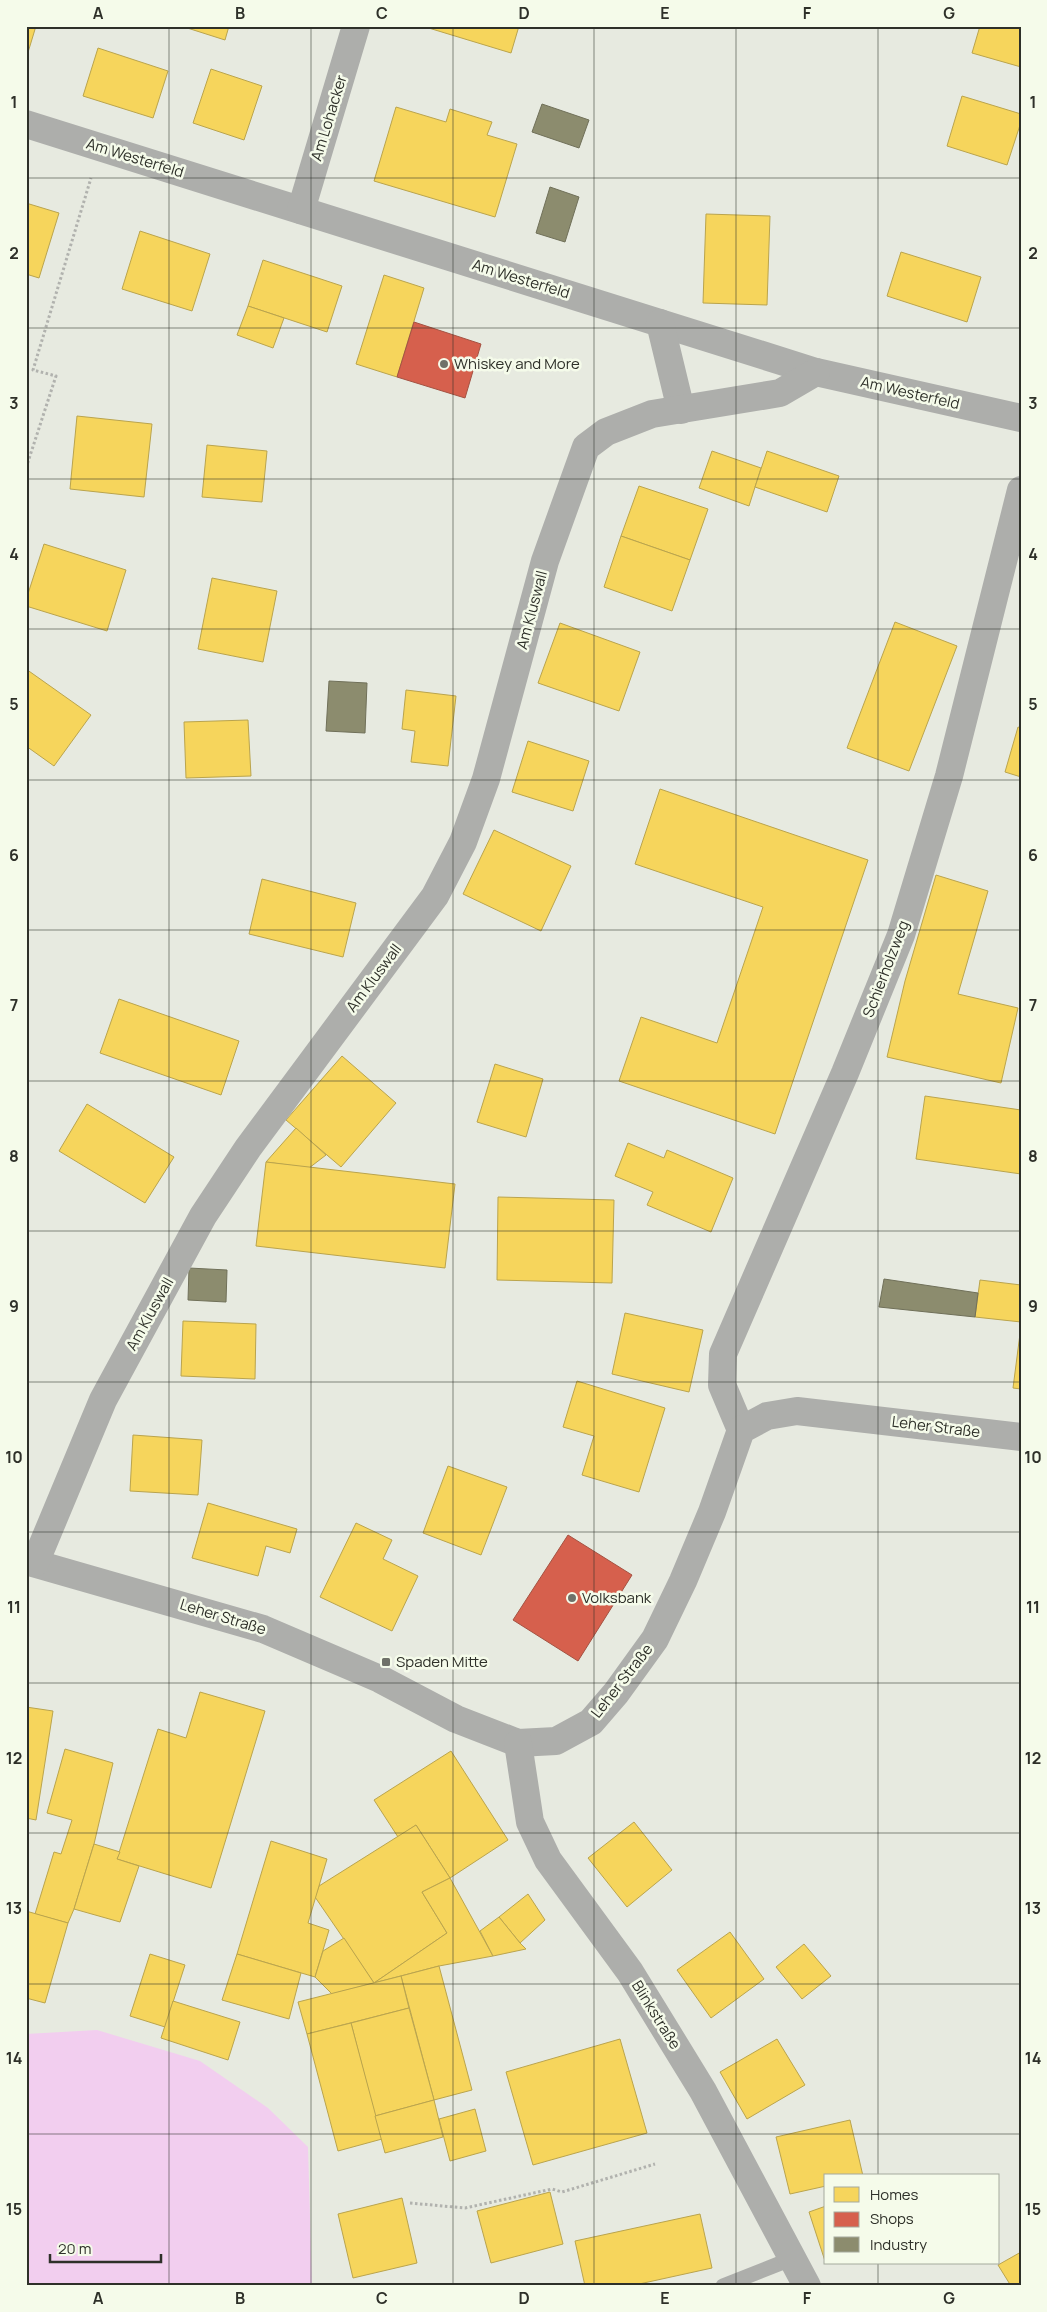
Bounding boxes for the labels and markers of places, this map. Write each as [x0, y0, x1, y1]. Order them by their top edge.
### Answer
place label: Whiskey and More [454, 353, 580, 374]
marker: Whiskey and More [438, 358, 450, 370]
place label: Volksbank [582, 1587, 652, 1608]
marker: Volksbank [566, 1592, 578, 1604]
place label: Spaden Mitte [396, 1651, 488, 1672]
marker: Spaden Mitte [380, 1656, 392, 1668]

